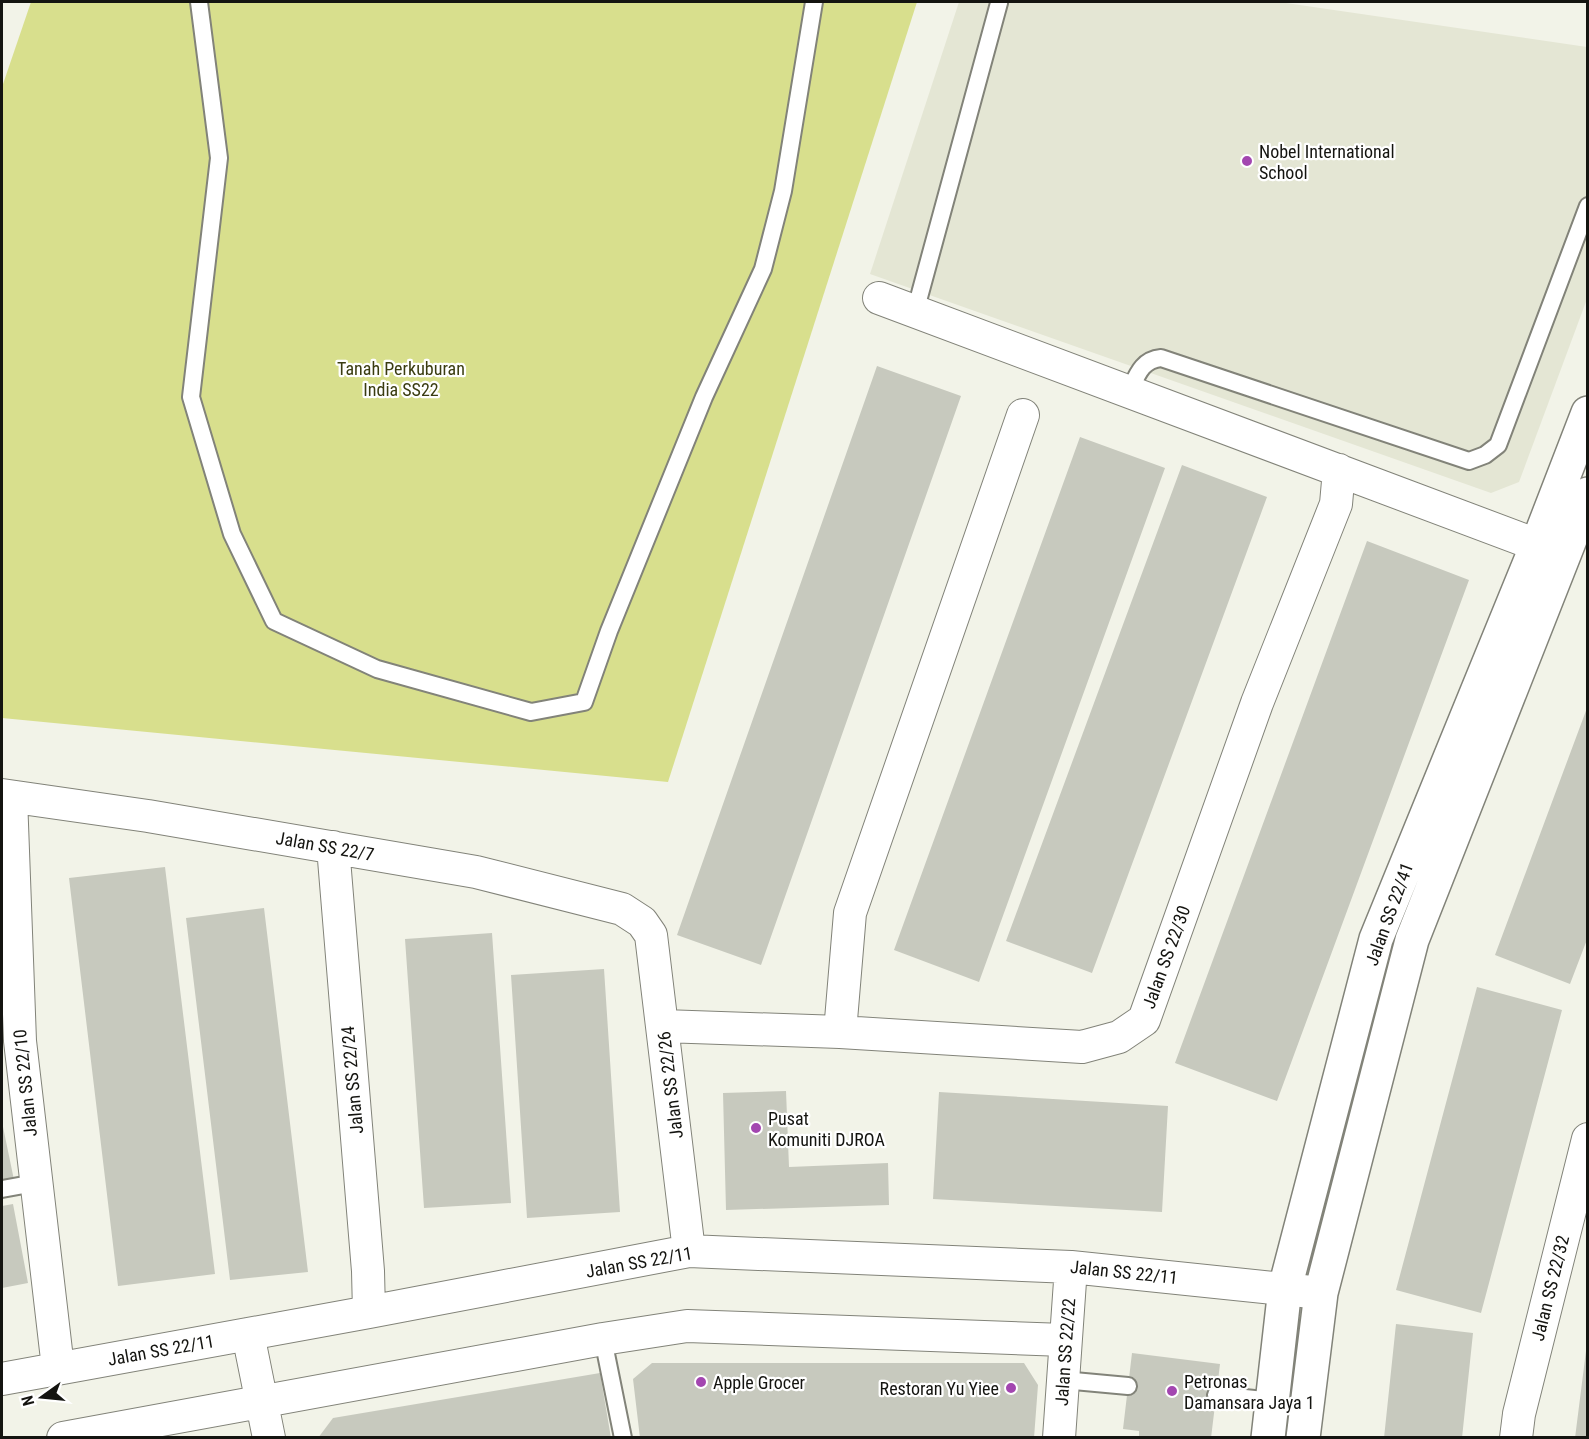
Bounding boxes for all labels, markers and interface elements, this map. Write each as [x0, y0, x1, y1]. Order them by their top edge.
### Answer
place label: Nobel International School [1259, 141, 1395, 183]
marker: Nobel International School [1240, 154, 1254, 168]
park label: Tanah Perkuburan India SS22 [337, 358, 465, 400]
street label: Jalan SS 22/7 [274, 827, 376, 865]
street label: Jalan SS 22/41 [1361, 860, 1417, 968]
street label: Jalan SS 22/30 [1138, 903, 1194, 1011]
street label: Jalan SS 22/24 [337, 1025, 367, 1135]
street label: Jalan SS 22/10 [9, 1028, 41, 1138]
street label: Jalan SS 22/26 [653, 1030, 687, 1140]
place label: Pusat Komuniti DJROA [768, 1108, 885, 1150]
marker: Pusat Komuniti DJROA [749, 1121, 763, 1135]
street label: Jalan SS 22/32 [1527, 1233, 1573, 1343]
street label: Jalan SS 22/11 [584, 1242, 694, 1282]
street label: Jalan SS 22/11 [1069, 1256, 1179, 1288]
street label: Jalan SS 22/22 [1051, 1297, 1079, 1407]
street label: Jalan SS 22/11 [106, 1330, 216, 1370]
north arrow [12, 1367, 72, 1427]
place label: Petronas Damansara Jaya 1 [1184, 1371, 1315, 1413]
place label: Apple Grocer [713, 1372, 806, 1393]
marker: Apple Grocer [694, 1375, 708, 1389]
place label: Restoran Yu Yiee [880, 1378, 999, 1399]
marker: Restoran Yu Yiee [1004, 1381, 1018, 1395]
marker: Petronas Damansara Jaya 1 [1165, 1384, 1179, 1398]
text: N [18, 1394, 38, 1408]

